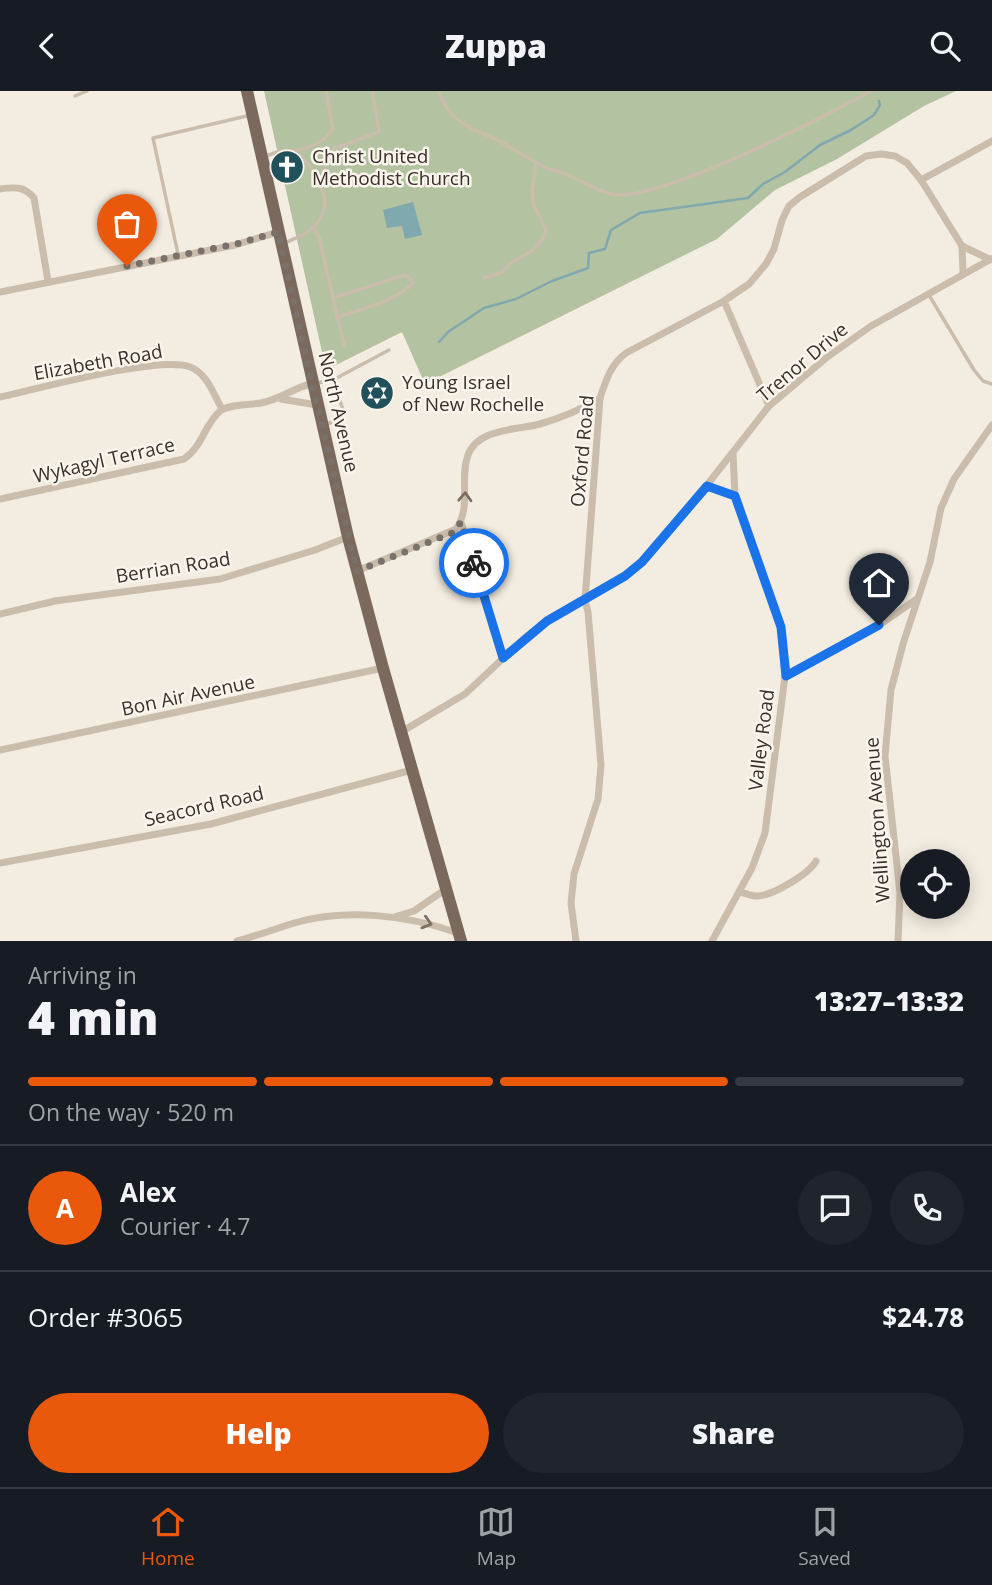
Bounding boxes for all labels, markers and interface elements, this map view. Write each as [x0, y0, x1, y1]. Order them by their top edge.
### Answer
text: Zuppa [445, 24, 547, 67]
icon: back [28, 27, 66, 65]
icon: search [926, 27, 964, 65]
place label: Christ United Methodist Church [312, 143, 471, 191]
church icon: Christ United Methodist Church [268, 148, 306, 186]
pin [97, 194, 157, 266]
icon: bag [108, 205, 146, 243]
street label: Trenor Drive [751, 316, 853, 408]
street label: Elizabeth Road [31, 338, 165, 386]
street label: North Avenue [312, 349, 366, 475]
place label: Young Israel of New Rochelle [402, 369, 544, 417]
synagogue icon: Young Israel of New Rochelle [358, 374, 396, 412]
street label: Oxford Road [564, 394, 600, 508]
street label: Wykagyl Terrace [31, 431, 177, 489]
one-way arrow [457, 492, 472, 503]
courier [439, 528, 509, 598]
icon: bike [455, 544, 493, 582]
street label: Berrian Road [114, 545, 232, 589]
pin [849, 553, 909, 625]
icon: home [860, 564, 898, 602]
street label: Bon Air Avenue [119, 668, 257, 722]
street label: Valley Road [742, 688, 780, 792]
street label: Wellington Avenue [858, 737, 896, 903]
street label: Seacord Road [142, 780, 266, 832]
map controls [900, 849, 970, 919]
button: locate [900, 849, 970, 919]
one-way arrow [420, 915, 432, 930]
text: Arriving in [28, 959, 137, 991]
text: 13:27–13:32 [814, 983, 964, 1019]
text: 4 min [28, 986, 159, 1048]
text: On the way · 520 m [28, 1096, 234, 1128]
button: chat [798, 1171, 872, 1245]
button: phone [890, 1171, 964, 1245]
text: Alex [120, 1174, 176, 1210]
text: A [56, 1190, 74, 1226]
text: Courier · 4.7 [120, 1210, 250, 1242]
text: Order #3065 [28, 1299, 183, 1335]
text: $24.78 [882, 1299, 964, 1335]
button: Help [28, 1393, 489, 1473]
button: Share [503, 1393, 964, 1473]
tab: Home [141, 1503, 195, 1571]
tab: Map [477, 1503, 516, 1571]
tab: Saved [798, 1503, 851, 1571]

